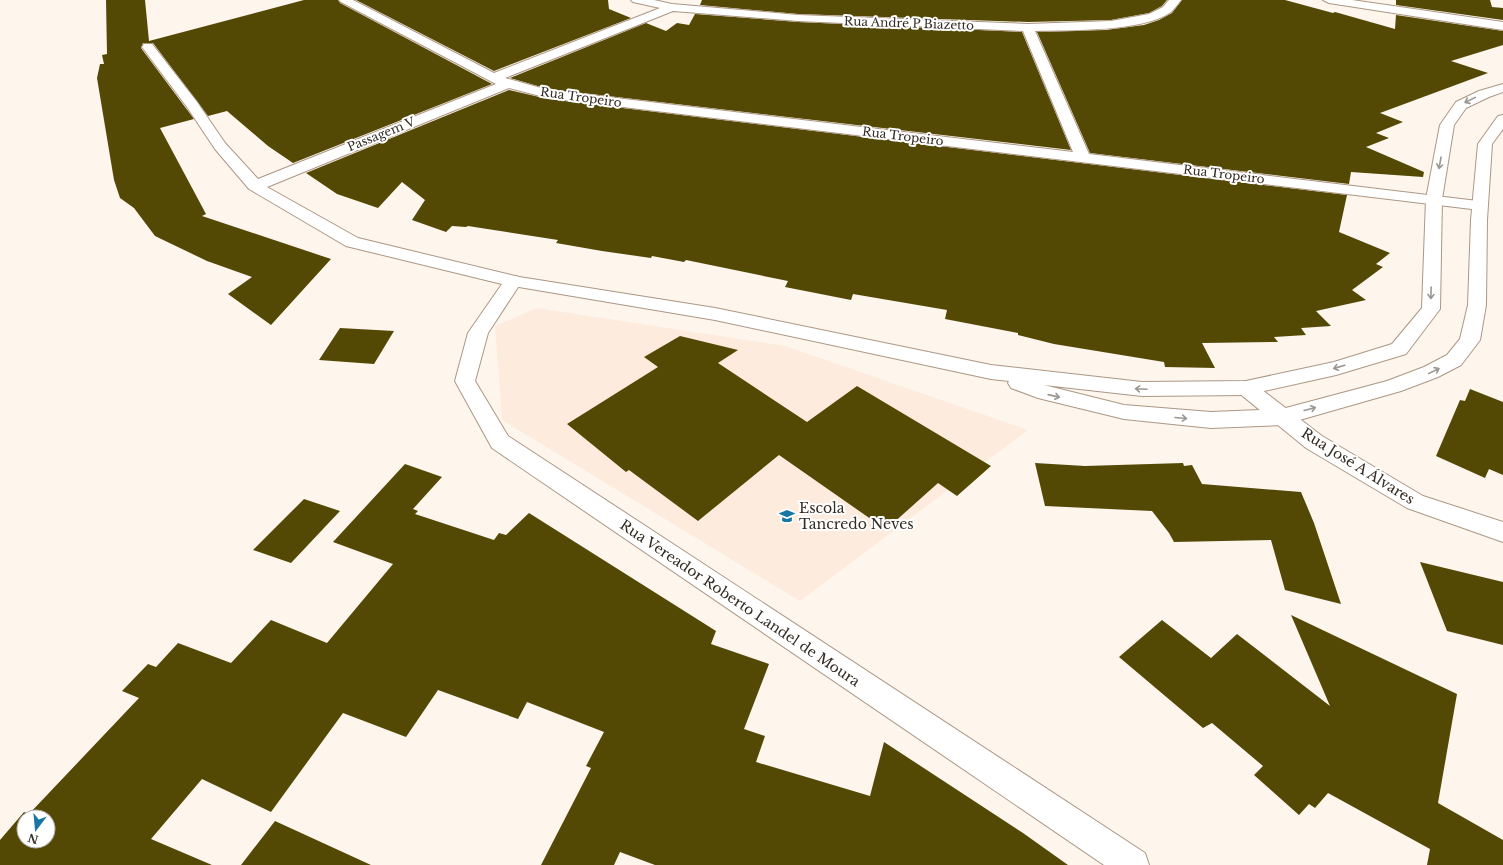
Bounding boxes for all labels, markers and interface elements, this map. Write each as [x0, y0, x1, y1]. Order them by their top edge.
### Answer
street label: Rua André P Biazetto [844, 13, 975, 33]
street label: Rua Tropeiro [539, 84, 623, 110]
one-way arrow [1464, 97, 1476, 104]
street label: Passagem V [345, 113, 418, 154]
street label: Rua Tropeiro [861, 124, 945, 148]
one-way arrow [1436, 157, 1444, 170]
street label: Rua Tropeiro [1182, 162, 1266, 186]
one-way arrow [1428, 286, 1435, 299]
one-way arrow [1333, 364, 1346, 371]
one-way arrow [1428, 367, 1440, 374]
one-way arrow [1135, 385, 1148, 392]
one-way arrow [1047, 392, 1060, 400]
one-way arrow [1303, 405, 1316, 412]
one-way arrow [1174, 414, 1187, 421]
street label: Rua José A Álvares [1298, 424, 1418, 508]
place label: Escola Tancredo Neves [799, 499, 914, 533]
school or university icon: Escola Tancredo Neves [778, 507, 796, 525]
street label: Rua Vereador Roberto Landel de Moura [616, 516, 864, 691]
north arrow [16, 809, 56, 849]
text: N [26, 830, 40, 847]

